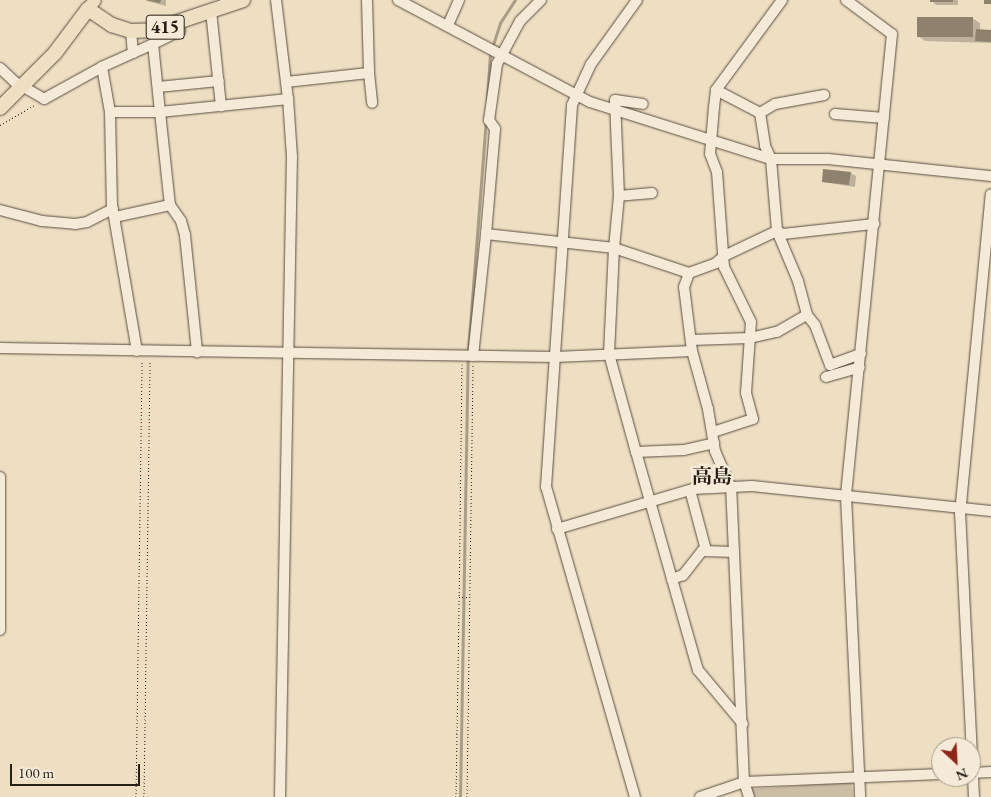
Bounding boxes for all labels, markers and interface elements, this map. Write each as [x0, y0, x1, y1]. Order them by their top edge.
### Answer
road number: 415 [145, 12, 185, 42]
district label: 高島 [692, 464, 732, 488]
north arrow [931, 737, 981, 787]
scale bar [12, 754, 142, 786]
text: 100 m [18, 763, 54, 782]
text: N [953, 764, 971, 785]

